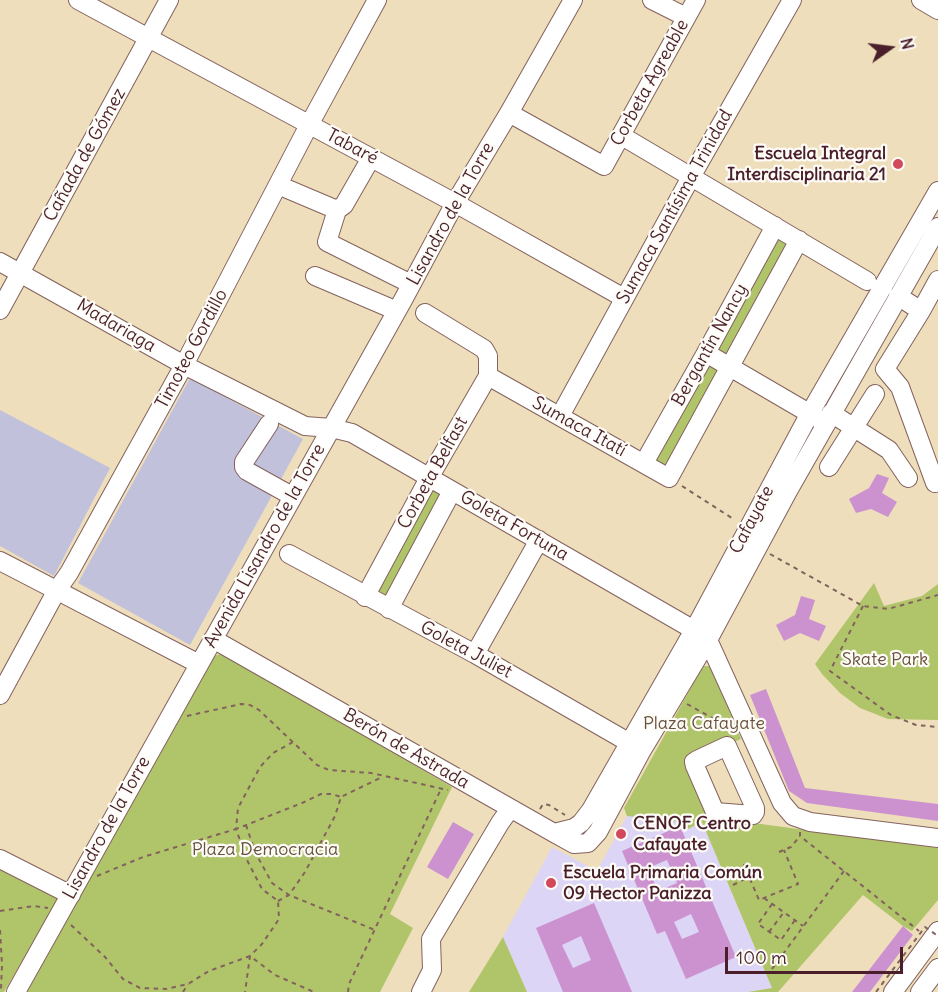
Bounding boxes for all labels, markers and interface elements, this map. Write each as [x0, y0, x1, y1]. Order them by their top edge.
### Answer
street label: Corbeta Agreable [606, 16, 694, 150]
north arrow [860, 18, 920, 78]
text: N [896, 36, 919, 51]
street label: Cañada de Gómez [39, 84, 131, 226]
street label: Sumaca Santísima Trinidad [613, 106, 737, 308]
street label: Tabaré [323, 124, 381, 170]
street label: Lisandro de la Torre [403, 139, 499, 289]
place label: Escuela Integral Interdisciplinaria 21 [727, 143, 886, 186]
marker: Escuela Integral Interdisciplinaria 21 [891, 157, 905, 171]
street label: Bergantín Nancy [667, 280, 753, 410]
street label: Timoteo Gordillo [151, 286, 233, 412]
street label: Madariaga [73, 295, 159, 357]
street label: Sumaca Itatí [528, 392, 630, 462]
street label: Corbeta Belfast [393, 413, 473, 533]
street label: Avenida Lisandro de la Torre [200, 440, 330, 652]
street label: Cafayate [725, 482, 779, 558]
street label: Goleta Fortuna [456, 486, 572, 566]
street label: Goleta Juliet [416, 617, 516, 683]
park label: Skate Park [842, 649, 928, 671]
street label: Berón de Astrada [339, 704, 473, 794]
park label: Plaza Cafayate [643, 713, 765, 735]
street label: Lisandro de la Torre [59, 753, 155, 903]
place label: CENOF Centro Cafayate [633, 813, 751, 856]
marker: CENOF Centro Cafayate [614, 827, 628, 841]
park label: Plaza Democracia [192, 839, 338, 861]
place label: Escuela Primaria Común 09 Hector Panizza [563, 862, 762, 904]
marker: Escuela Primaria Común 09 Hector Panizza [544, 876, 558, 890]
scale bar [728, 935, 906, 973]
text: 100 m [736, 946, 787, 969]

